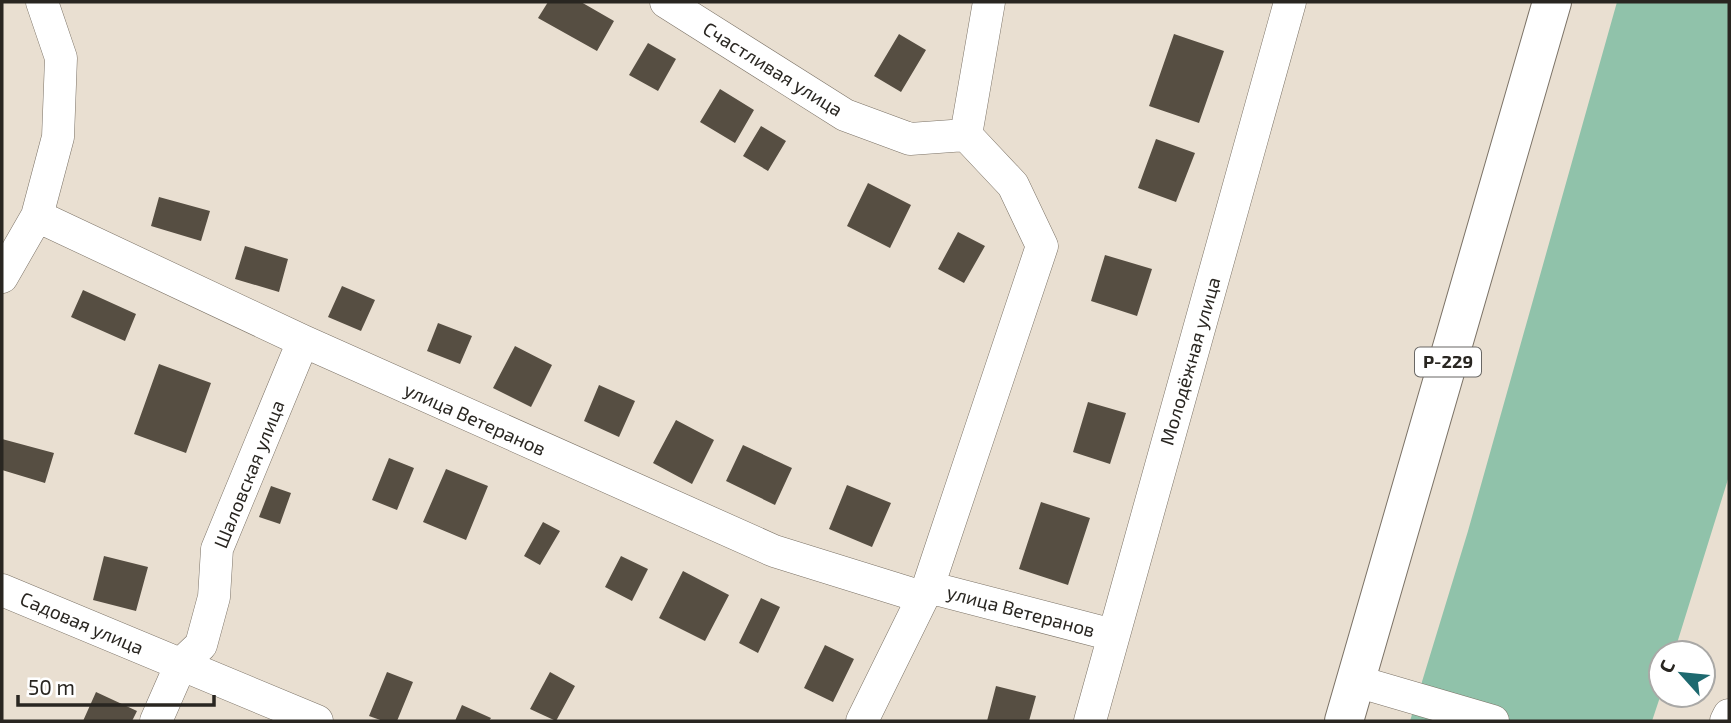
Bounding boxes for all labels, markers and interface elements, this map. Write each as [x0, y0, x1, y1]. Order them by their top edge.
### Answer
street label: Счастливая улица [699, 16, 847, 122]
street label: Молодёжная улица [1154, 274, 1226, 448]
road number: Р-229 [1415, 348, 1481, 376]
street label: улица Ветеранов [401, 377, 549, 461]
street label: Шаловская улица [208, 396, 290, 552]
street label: улица Ветеранов [944, 580, 1098, 642]
street label: Садовая улица [17, 586, 147, 660]
north arrow [1647, 639, 1717, 709]
text: С [1654, 656, 1679, 676]
scale bar [18, 664, 214, 708]
text: 50 m [28, 674, 75, 699]

